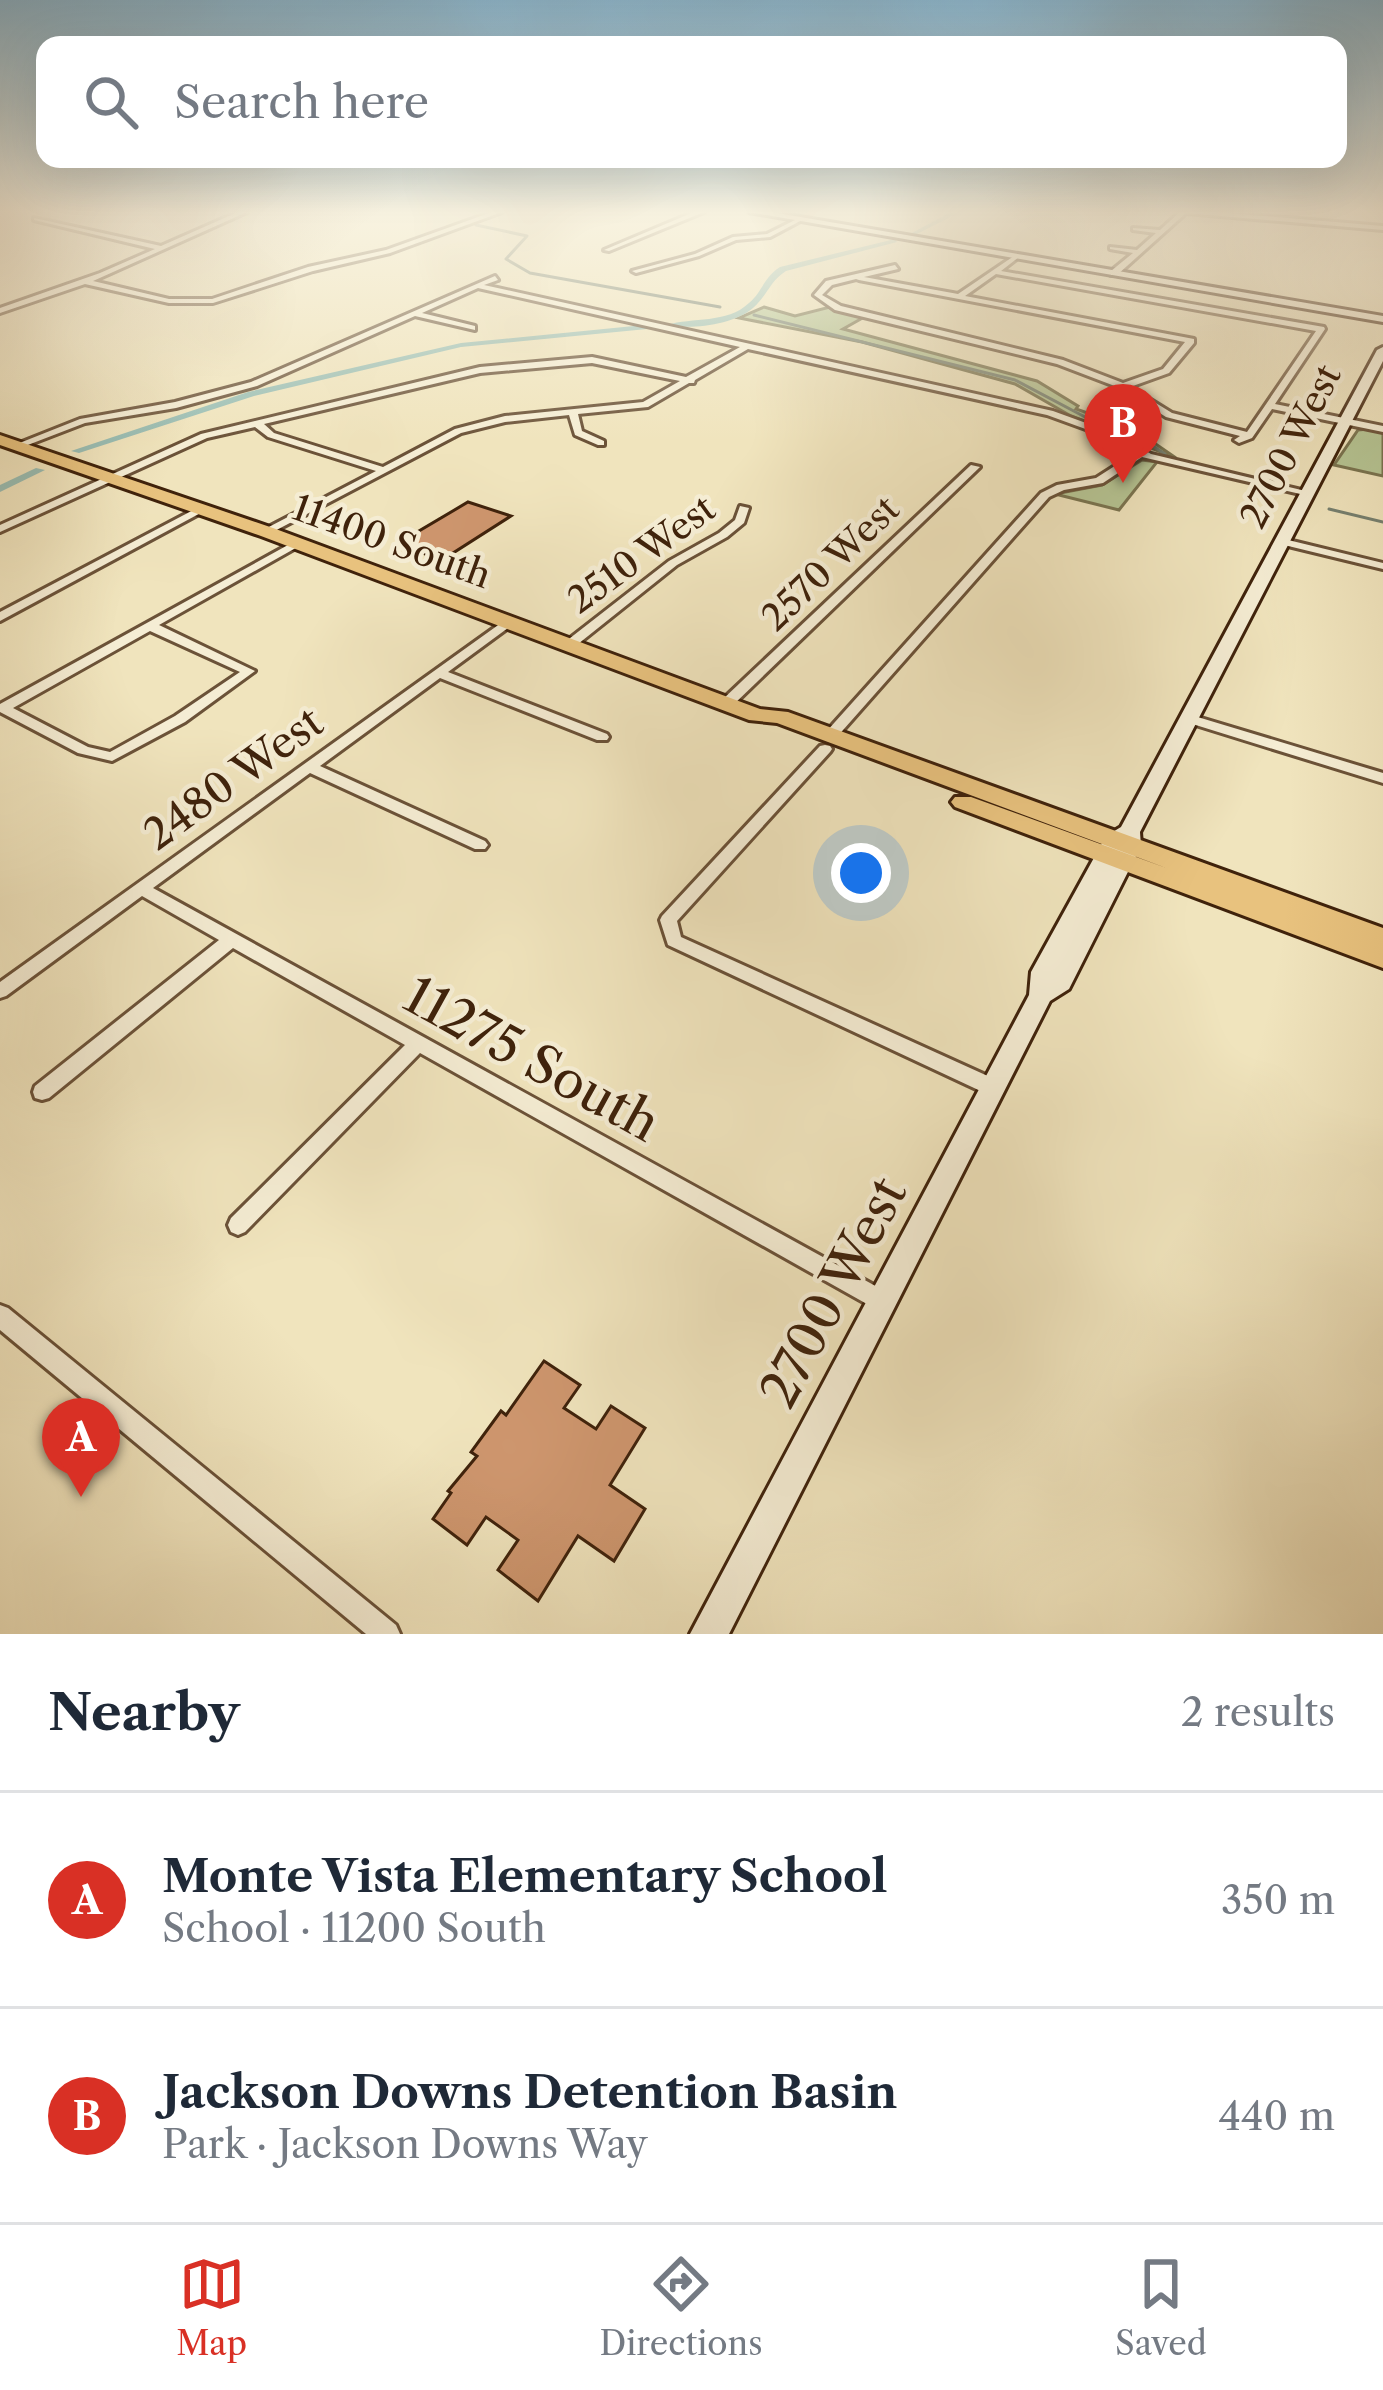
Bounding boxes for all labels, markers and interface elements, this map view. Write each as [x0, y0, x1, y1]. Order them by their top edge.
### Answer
search box [36, 36, 1347, 168]
icon: search [78, 69, 144, 135]
text: Search here [174, 74, 429, 130]
street label: 2700 West [1230, 357, 1350, 535]
pin: B [1084, 384, 1162, 483]
street label: 11400 South [287, 485, 497, 597]
street label: 2510 West [559, 486, 723, 622]
street label: 2570 West [752, 487, 908, 639]
street label: 2480 West [133, 696, 333, 860]
your location [831, 843, 891, 903]
street label: 11275 South [394, 964, 670, 1154]
street label: 2700 West [747, 1167, 919, 1417]
pin: A [42, 1398, 120, 1497]
text: Nearby [48, 1681, 240, 1743]
text: 2 results [1181, 1688, 1335, 1736]
text: Monte Vista Elementary School [162, 1848, 887, 1904]
text: A [72, 1876, 102, 1924]
text: 350 m [1221, 1876, 1335, 1924]
text: School · 11200 South [162, 1904, 546, 1952]
text: Jackson Downs Detention Basin [162, 2064, 897, 2120]
text: B [73, 2092, 102, 2140]
text: 440 m [1218, 2092, 1335, 2140]
text: Park · Jackson Downs Way [162, 2120, 648, 2168]
tab: Map [176, 2251, 247, 2364]
tab: Directions [600, 2251, 763, 2364]
tab: Saved [1115, 2251, 1207, 2364]

